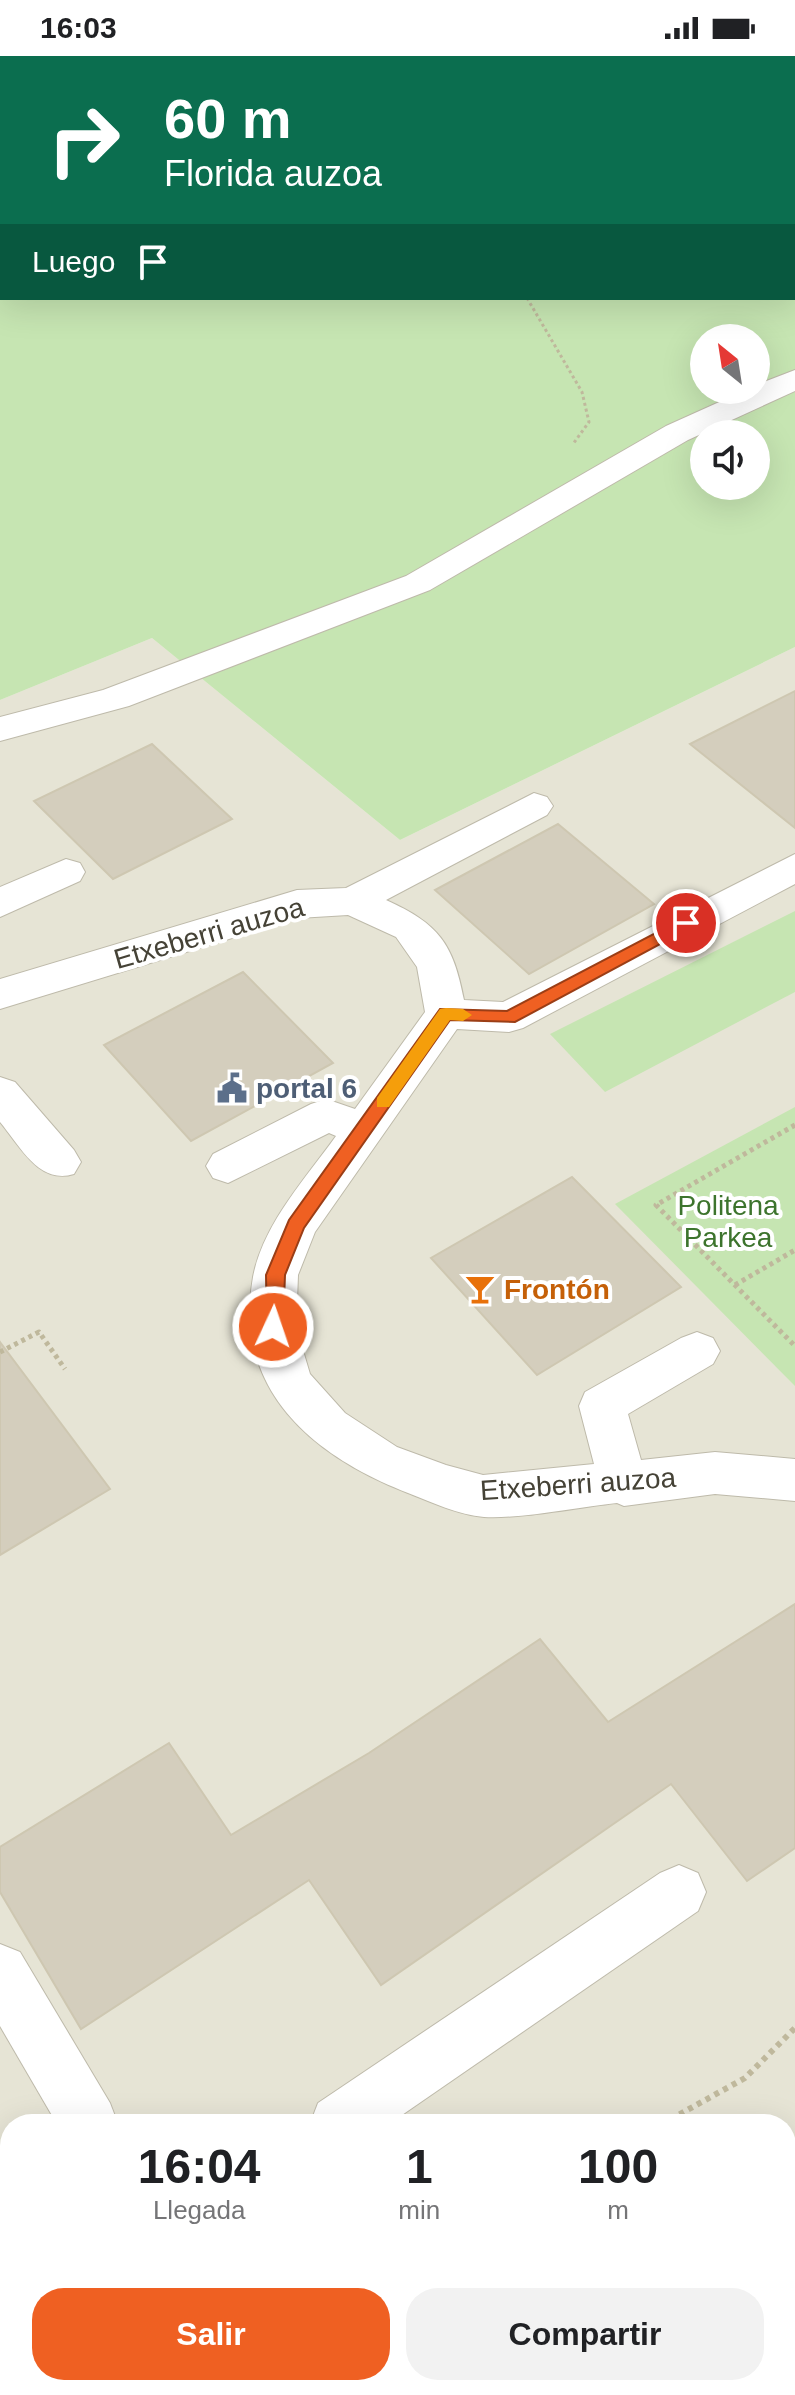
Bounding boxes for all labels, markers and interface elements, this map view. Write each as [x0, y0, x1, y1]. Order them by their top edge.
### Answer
text: 16:03 [40, 11, 117, 44]
text: 60 m [164, 87, 292, 150]
icon: right [32, 88, 136, 192]
text: Florida auzoa [164, 153, 382, 194]
icon: arrive [131, 240, 175, 284]
text: Luego [32, 245, 115, 278]
north arrow [690, 324, 770, 404]
map controls [690, 324, 770, 500]
button: sound [690, 420, 770, 500]
pin [652, 889, 720, 957]
street label: Etxeberri auzoa [110, 891, 308, 975]
icon: arrive [664, 901, 708, 945]
public building icon: portal 6 [215, 1071, 249, 1105]
place label: portal 6 [256, 1073, 357, 1104]
park label: Politena Parkea [677, 1190, 779, 1253]
bar icon: Frontón [463, 1272, 497, 1306]
place label: Frontón [504, 1274, 610, 1305]
position arrow [231, 1285, 315, 1369]
street label: Etxeberri auzoa [479, 1462, 677, 1506]
text: 16:04 [138, 2140, 261, 2193]
text: 1 [406, 2140, 433, 2193]
text: 100 [578, 2140, 658, 2193]
text: Llegada [153, 2195, 245, 2225]
text: min [398, 2195, 440, 2225]
text: m [607, 2195, 629, 2225]
button: Salir [32, 2288, 390, 2380]
button: Compartir [406, 2288, 764, 2380]

